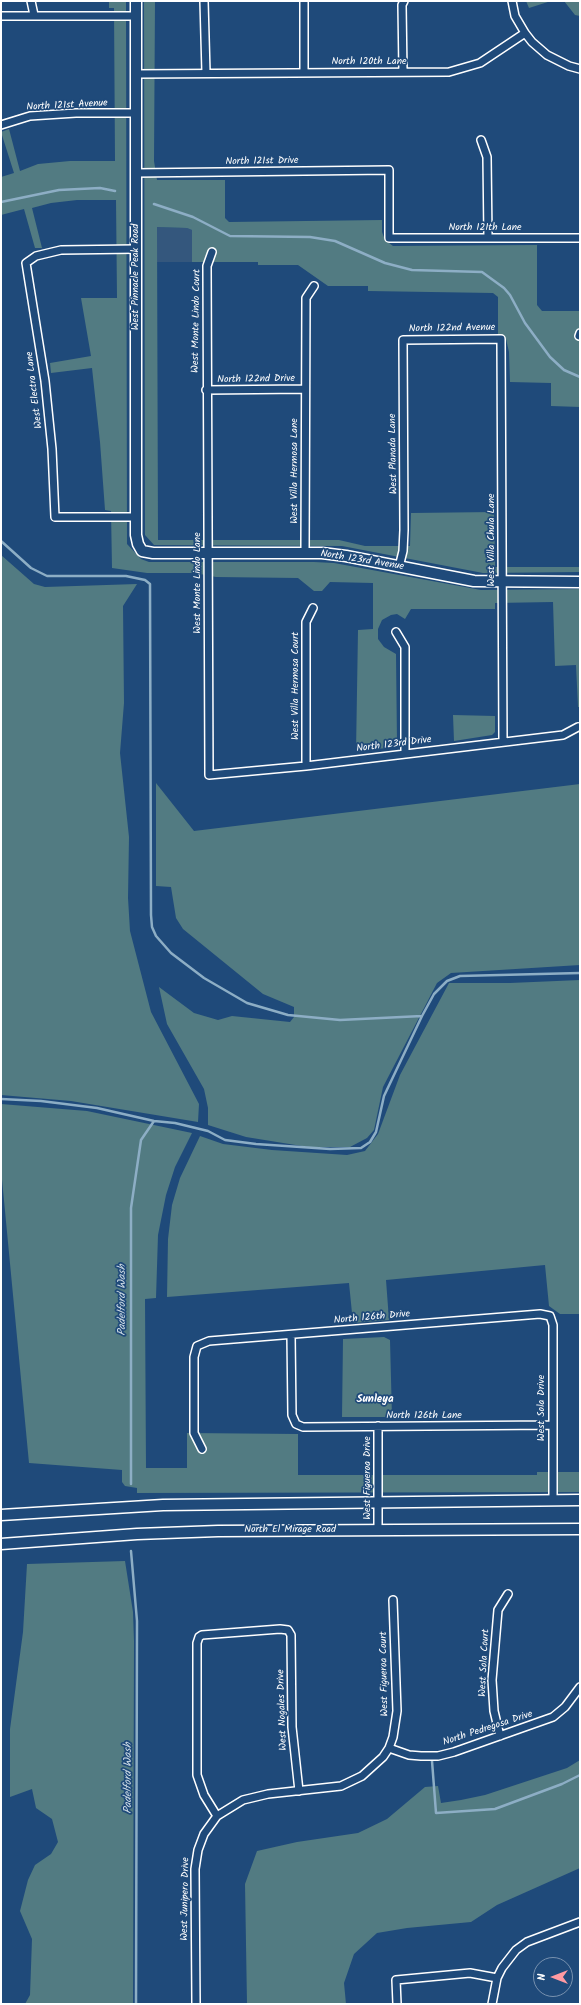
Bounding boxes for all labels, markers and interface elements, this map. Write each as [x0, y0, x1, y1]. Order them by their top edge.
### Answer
street label: North 120th Lane [331, 56, 407, 68]
street label: North 121st Avenue [26, 98, 108, 114]
street label: North 121st Drive [225, 155, 299, 169]
street label: North 121th Lane [448, 222, 522, 234]
street label: West Pinnacle Peak Road [130, 224, 142, 330]
street label: West Monte Lindo Court [190, 269, 204, 373]
street label: North 122nd Avenue [409, 322, 495, 336]
street label: West Electra Lane [24, 351, 46, 429]
street label: North 122nd Drive [217, 373, 295, 387]
street label: West Planada Lane [387, 414, 401, 494]
street label: West Villa Hermosa Lane [289, 418, 301, 524]
street label: West Villa Chula Lane [486, 493, 498, 587]
street label: West Monte Lindo Lane [192, 532, 204, 634]
street label: North 123rd Avenue [319, 548, 405, 574]
street label: West Villa Hermosa Court [290, 632, 302, 740]
street label: North 123rd Drive [356, 734, 432, 756]
water label: Padelford Wash [116, 1264, 130, 1336]
street label: North 126th Drive [333, 1309, 411, 1327]
street label: West Sola Drive [536, 1375, 548, 1441]
district label: Sunleya [356, 1393, 394, 1407]
street label: North 126th Lane [386, 1410, 462, 1422]
street label: West Figueroa Drive [362, 1436, 374, 1520]
street label: North El Mirage Road [244, 1524, 336, 1536]
street label: West Sola Court [477, 1629, 493, 1697]
street label: West Figueroa Court [378, 1631, 392, 1717]
street label: West Nogales Drive [276, 1669, 290, 1751]
street label: North Pedregosa Drive [442, 1709, 534, 1749]
water label: Padelford Wash [122, 1742, 136, 1814]
street label: West Junipero Drive [179, 1857, 193, 1941]
north arrow [533, 1957, 573, 1997]
text: N [533, 1974, 551, 1980]

